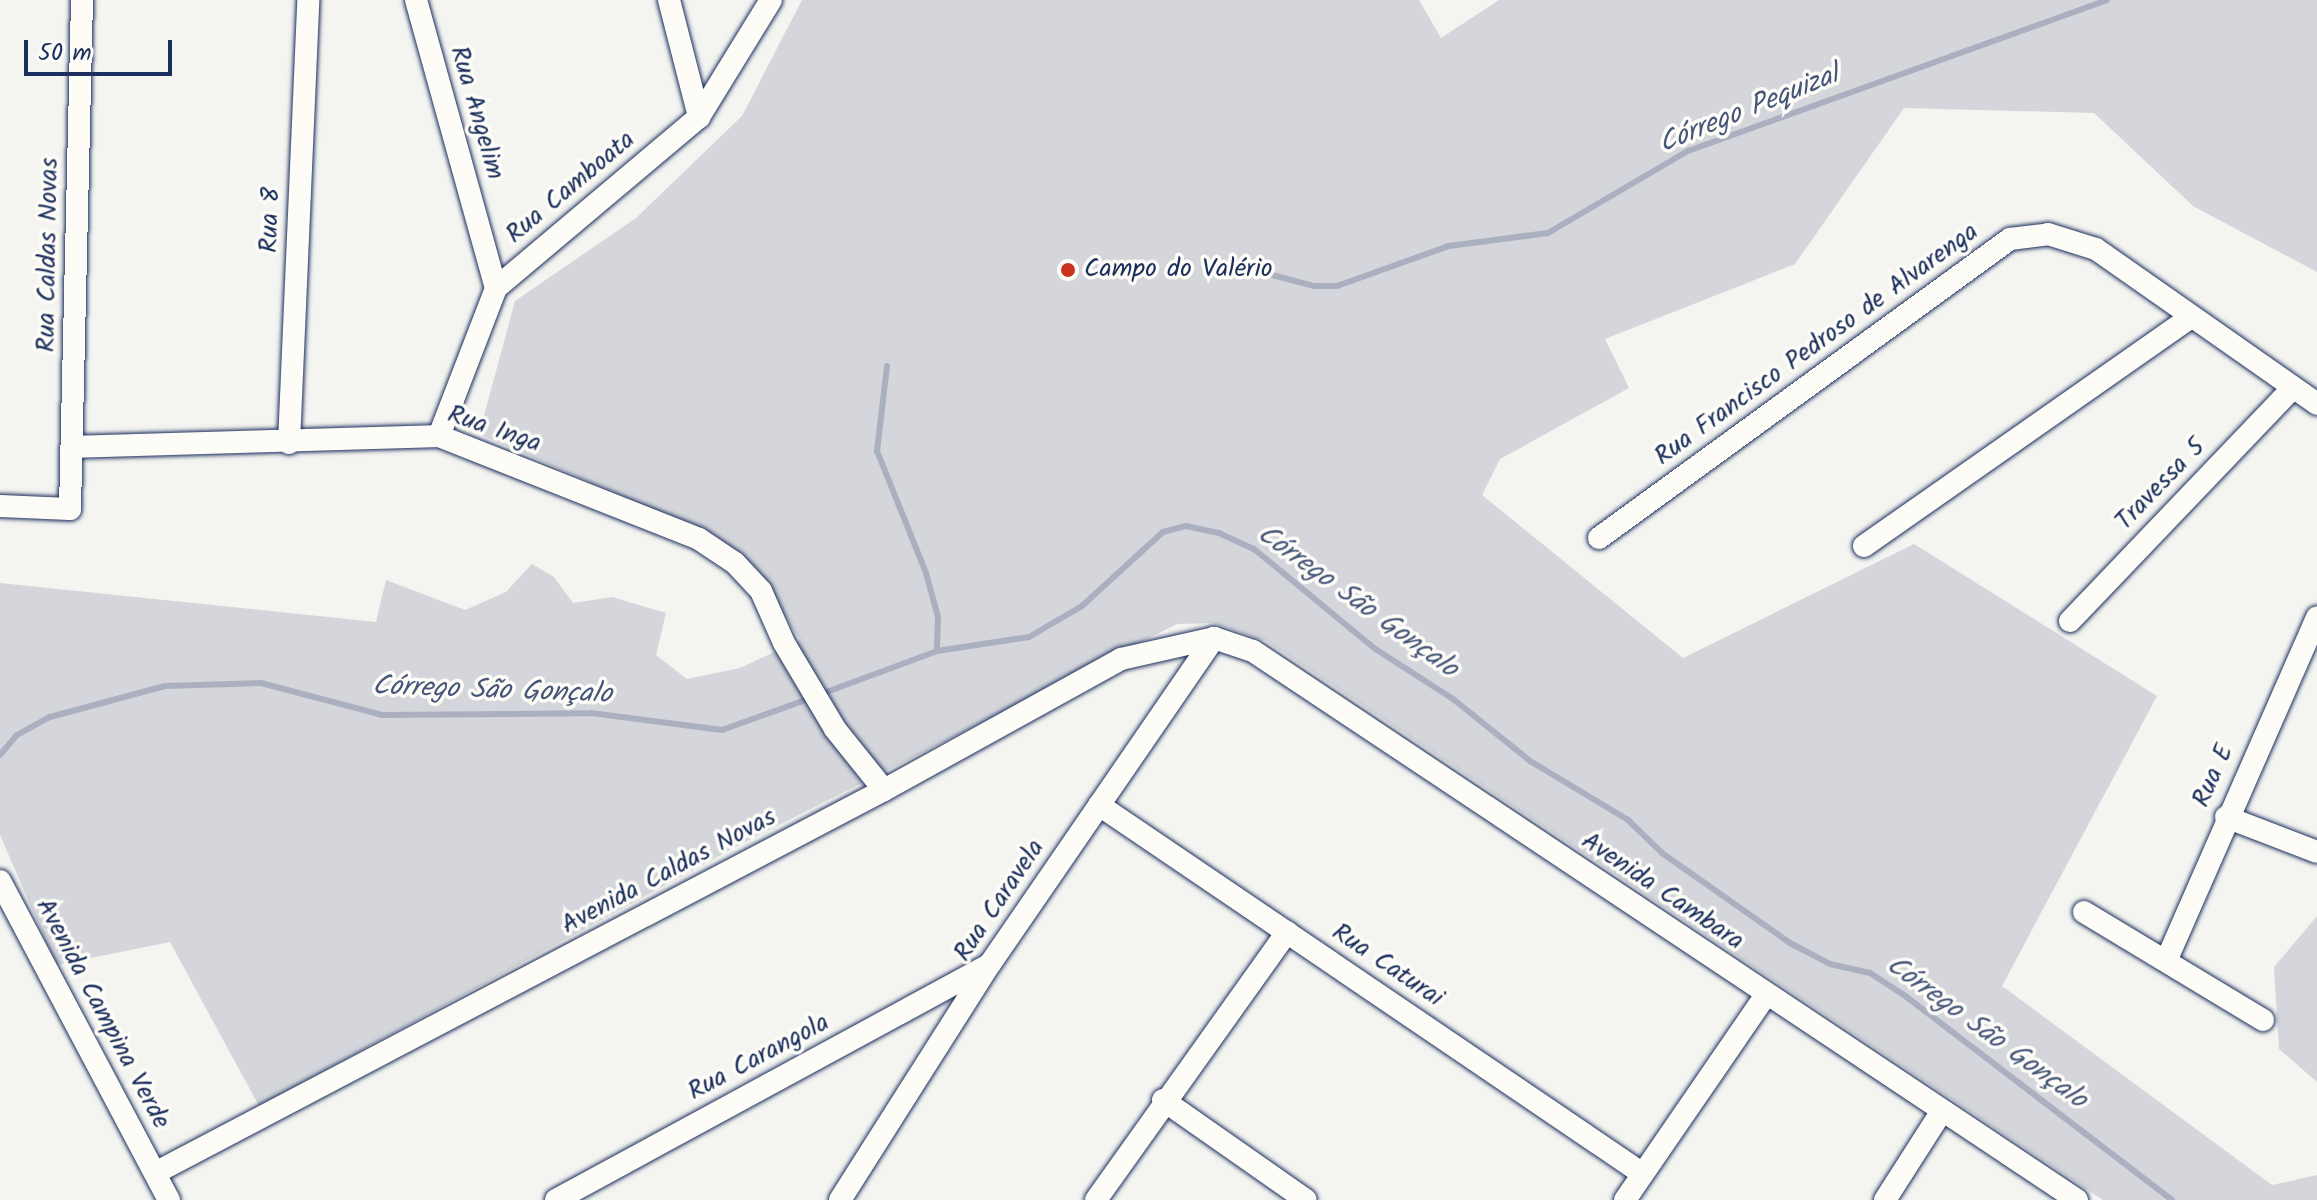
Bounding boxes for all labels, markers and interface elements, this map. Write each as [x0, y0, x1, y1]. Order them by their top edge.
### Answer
scale bar [28, 24, 176, 74]
text: 50 m [38, 34, 92, 73]
street label: Rua Angelim [442, 43, 510, 183]
water label: Córrego Pequizal [1654, 59, 1844, 161]
street label: Rua Camboata [500, 125, 642, 251]
street label: Rua Caldas Novas [32, 157, 66, 353]
street label: Rua 8 [254, 186, 288, 254]
street label: Rua Francisco Pedroso de Alvarenga [1649, 217, 1985, 473]
place label: Campo do Valério [1084, 254, 1273, 286]
marker: Campo do Valério [1059, 261, 1077, 279]
street label: Rua Inga [443, 399, 545, 461]
street label: Travessa 5 [2109, 432, 2213, 538]
water label: Córrego São Gonçalo [1250, 518, 1464, 686]
water label: Córrego São Gonçalo [372, 670, 612, 712]
street label: Rua E [2186, 740, 2242, 812]
street label: Avenida Caldas Novas [556, 802, 782, 942]
street label: Avenida Cambara [1575, 826, 1749, 958]
street label: Rua Caravela [948, 834, 1052, 968]
street label: Avenida Campina Verde [28, 893, 176, 1135]
street label: Rua Caturai [1325, 917, 1449, 1015]
water label: Córrego São Gonçalo [1879, 949, 2093, 1117]
street label: Rua Carangola [683, 1008, 835, 1108]

